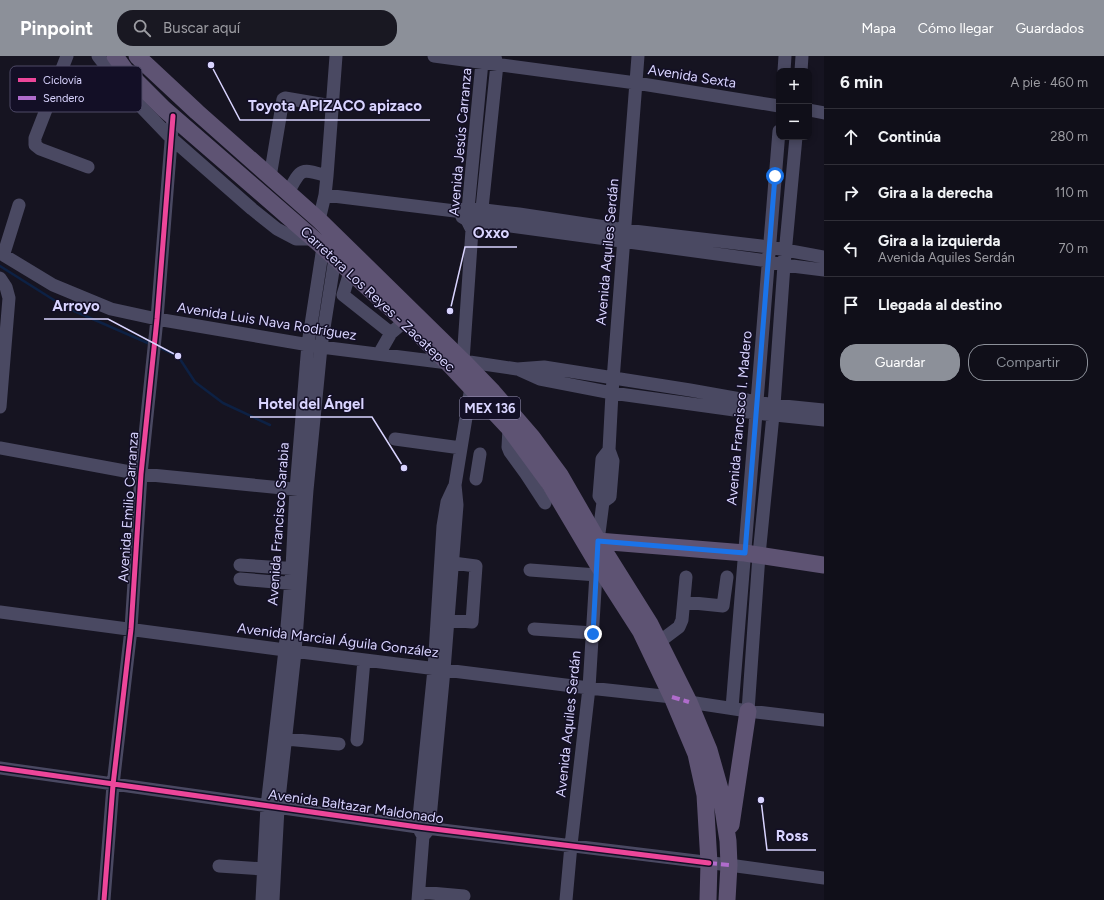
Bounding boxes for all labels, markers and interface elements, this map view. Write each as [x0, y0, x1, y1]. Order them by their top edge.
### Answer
search box [117, 10, 397, 46]
text: Pinpoint [20, 17, 93, 40]
icon: search [131, 17, 153, 39]
text: Buscar aquí [163, 19, 240, 37]
text: Mapa [861, 20, 896, 37]
text: Cómo llegar [918, 20, 993, 37]
text: Guardados [1015, 20, 1084, 37]
street label: Avenida Sexta [647, 61, 737, 92]
legend [10, 66, 142, 112]
street label: Avenida Jesús Carranza [446, 67, 475, 217]
map controls [776, 68, 812, 140]
button: + [776, 68, 812, 104]
text: 6 min [840, 72, 883, 92]
text: Ciclovía [43, 74, 82, 87]
text: A pie · 460 m [1010, 75, 1088, 90]
text: Sendero [43, 92, 84, 105]
callout: Toyota APIZACO apizaco [240, 93, 430, 120]
text: Toyota APIZACO apizaco [248, 97, 422, 115]
button: − [776, 104, 812, 140]
icon: ahead [840, 126, 862, 148]
text: Continúa [878, 128, 941, 146]
text: 280 m [1050, 129, 1088, 144]
route start [766, 167, 784, 185]
street label: Avenida Aquiles Serdán [593, 178, 622, 326]
icon: right [840, 182, 862, 204]
text: Gira a la derecha [878, 184, 993, 202]
text: 110 m [1055, 185, 1088, 200]
callout: Oxxo [465, 220, 517, 247]
street label: Carretera Los Reyes - Zacatepec [297, 223, 459, 376]
text: Oxxo [473, 224, 509, 242]
text: Gira a la izquierda [878, 232, 1000, 250]
icon: left [840, 238, 862, 260]
text: 70 m [1058, 241, 1088, 256]
text: Avenida Aquiles Serdán [878, 250, 1015, 265]
callout: Arroyo [44, 292, 108, 319]
icon: arrive [840, 294, 862, 316]
text: Llegada al destino [878, 296, 1002, 314]
text: Arroyo [52, 297, 100, 315]
street label: Avenida Luis Nava Rodríguez [176, 299, 358, 344]
street label: Avenida Francisco I. Madero [723, 330, 756, 506]
button: Guardar [840, 344, 960, 381]
button: Compartir [968, 344, 1088, 381]
callout: Hotel del Ángel [250, 390, 372, 417]
text: Hotel del Ángel [258, 395, 364, 413]
road number: MEX 136 [460, 397, 520, 419]
street label: Avenida Emilio Carranza [115, 431, 142, 583]
street label: Avenida Francisco Sarabia [264, 442, 293, 606]
street label: Avenida Marcial Águila González [236, 620, 440, 661]
route end [584, 625, 602, 643]
street label: Avenida Aquiles Serdán [552, 650, 585, 798]
street label: Avenida Baltazar Maldonado [267, 786, 445, 827]
callout: Ross [767, 823, 816, 850]
text: Ross [776, 827, 808, 845]

